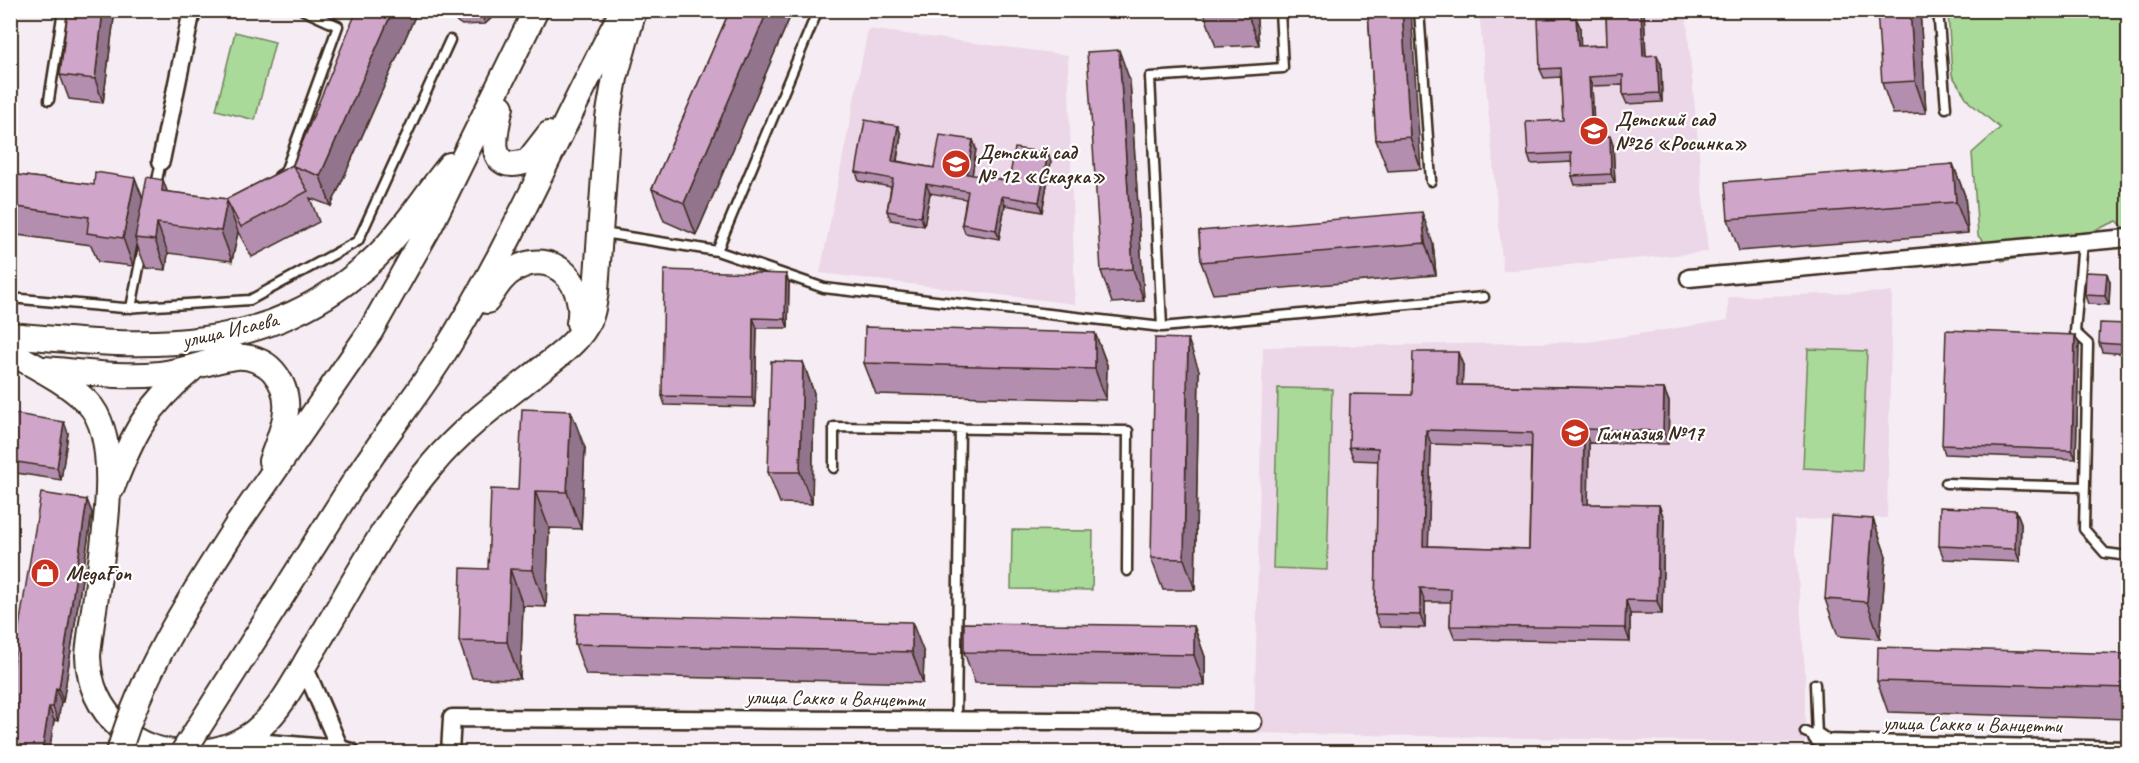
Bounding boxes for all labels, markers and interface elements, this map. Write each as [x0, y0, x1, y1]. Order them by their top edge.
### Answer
place label: Детский сад №26 «Росинка» [1615, 106, 1747, 156]
school or university icon: Детский сад №26 «Росинка» [1578, 115, 1610, 147]
place label: Детский сад № 12 «Сказка» [977, 139, 1105, 190]
school or university icon: Детский сад № 12 «Сказка» [940, 148, 972, 180]
street label: улица Исаева [178, 306, 283, 354]
school or university icon: Гимназия №17 [1559, 417, 1591, 449]
place label: Гимназия №17 [1596, 420, 1706, 446]
shop icon: MegaFon [29, 557, 61, 589]
place label: MegaFon [66, 560, 132, 586]
street label: улица Сакко и Ванцетти [744, 683, 927, 713]
street label: улица Сакко и Ванцетти [1881, 709, 2064, 739]

